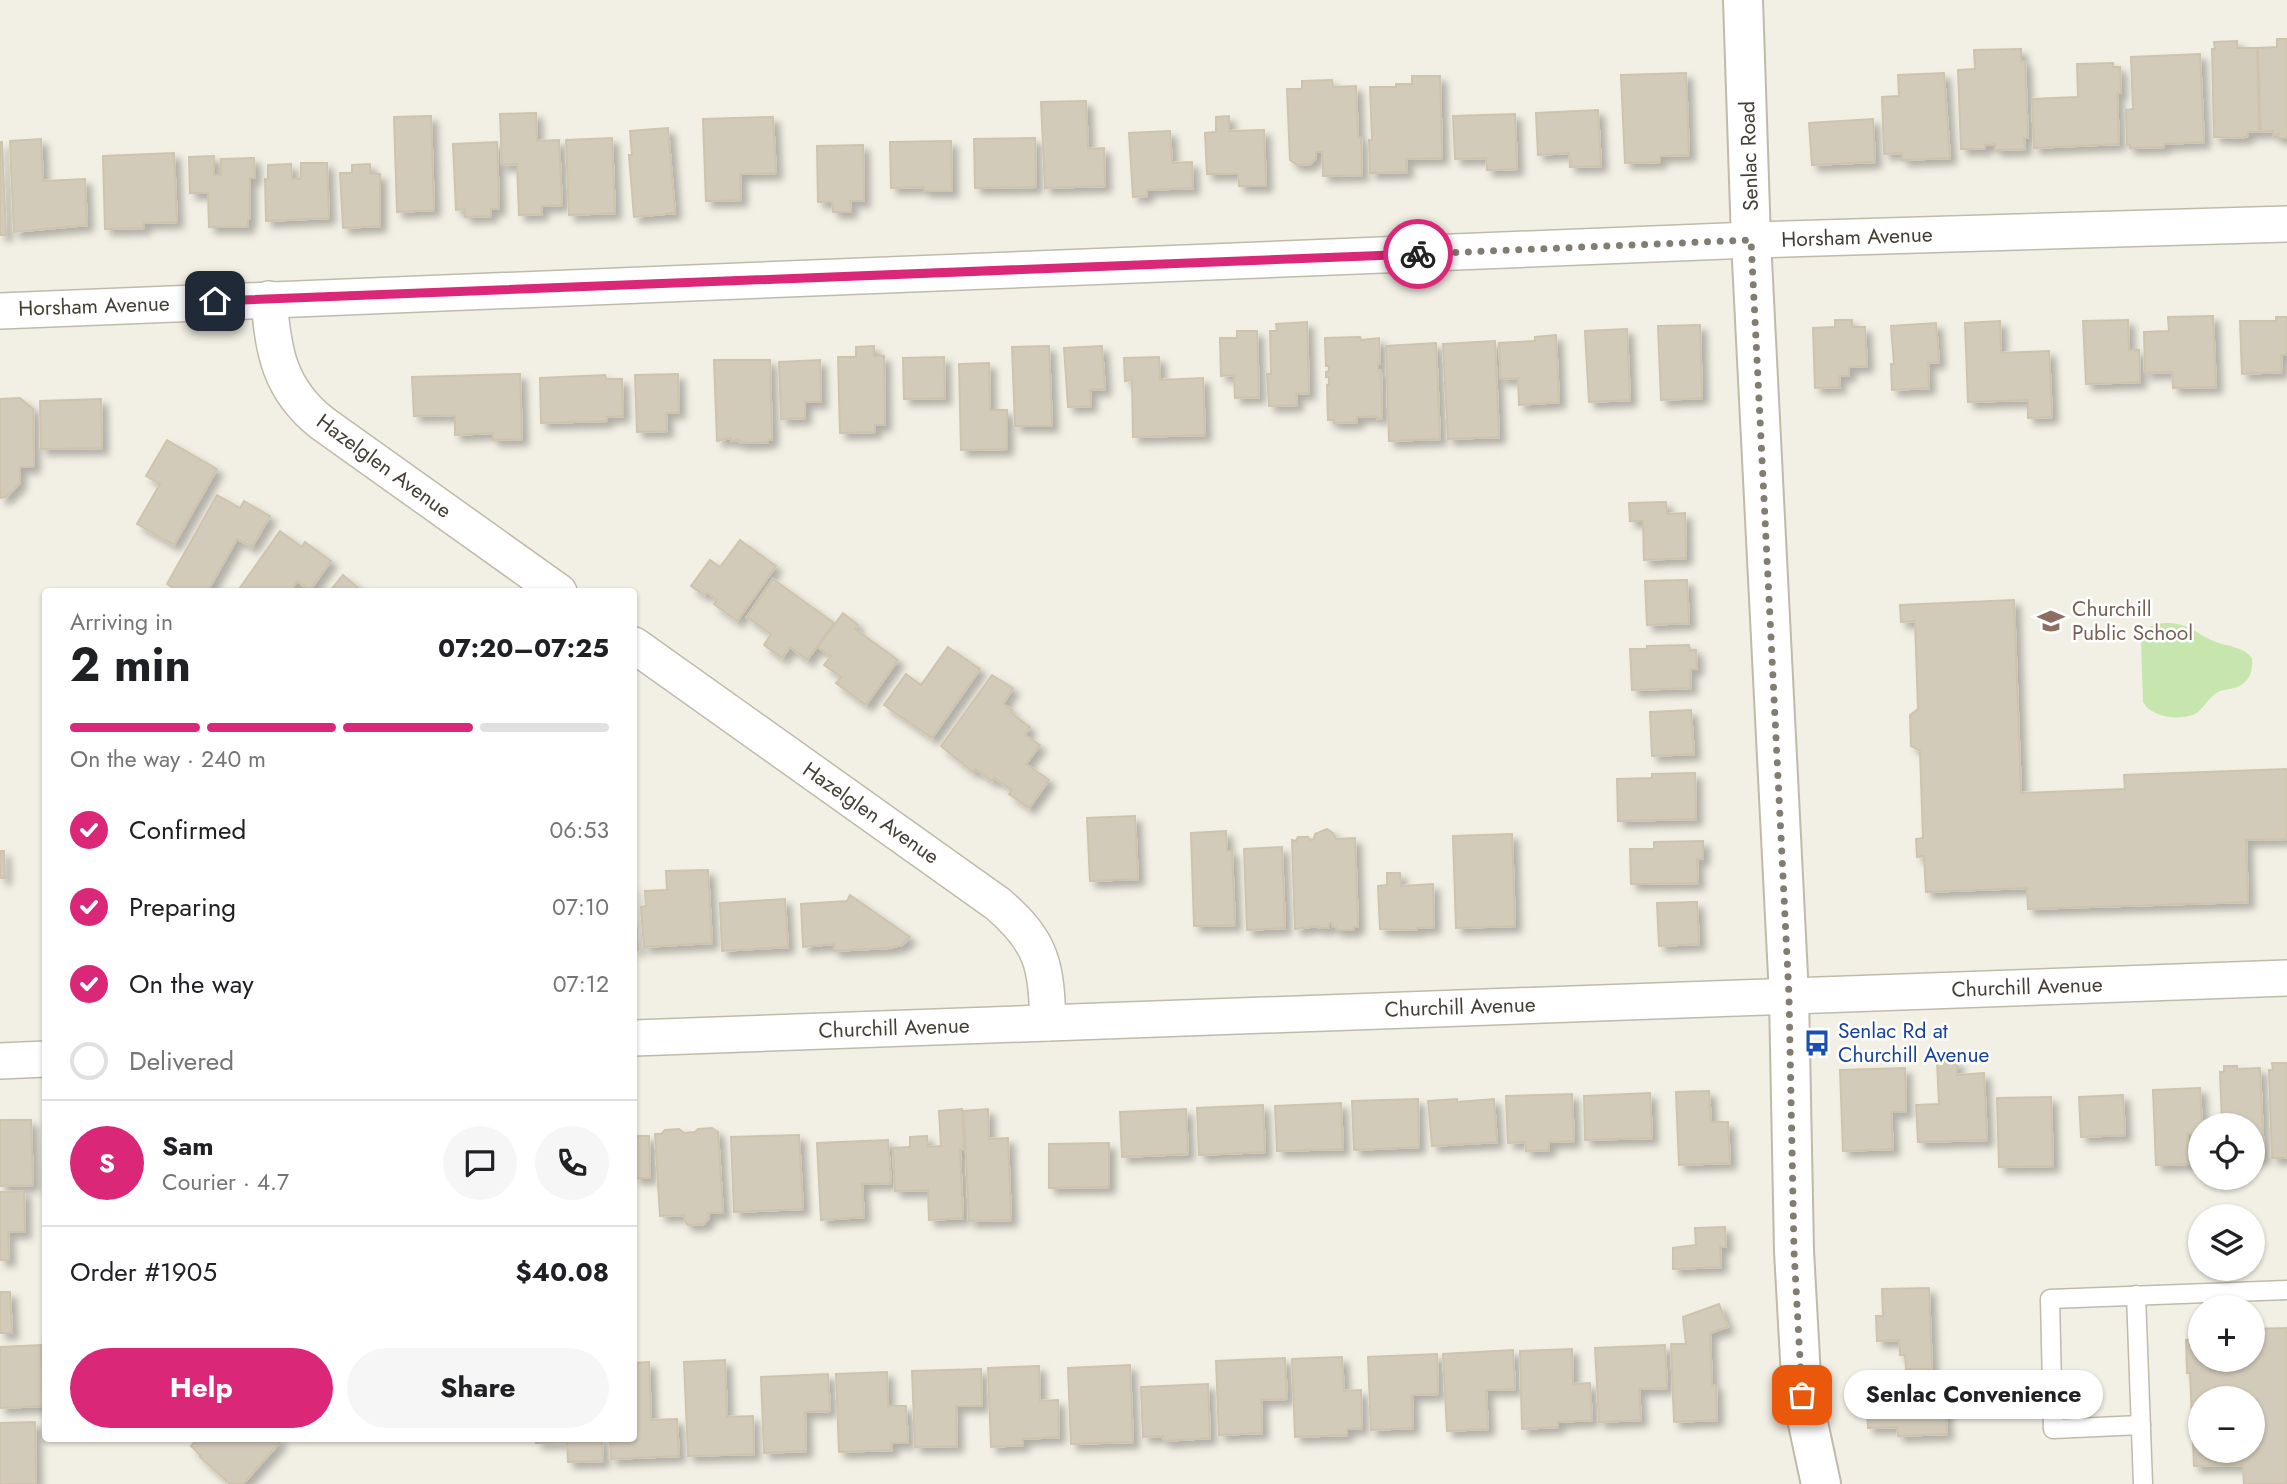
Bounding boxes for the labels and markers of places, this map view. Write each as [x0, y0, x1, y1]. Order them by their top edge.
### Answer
pin [185, 271, 245, 331]
place label: Churchill Public School [2072, 594, 2193, 648]
school or university icon: Churchill Public School [2036, 606, 2066, 636]
place label: Senlac Rd at Churchill Avenue [1838, 1016, 1989, 1070]
bus stop icon: Senlac Rd at Churchill Avenue [1802, 1028, 1832, 1058]
pin [1772, 1365, 1832, 1425]
callout: Senlac Convenience [1844, 1370, 2103, 1420]

